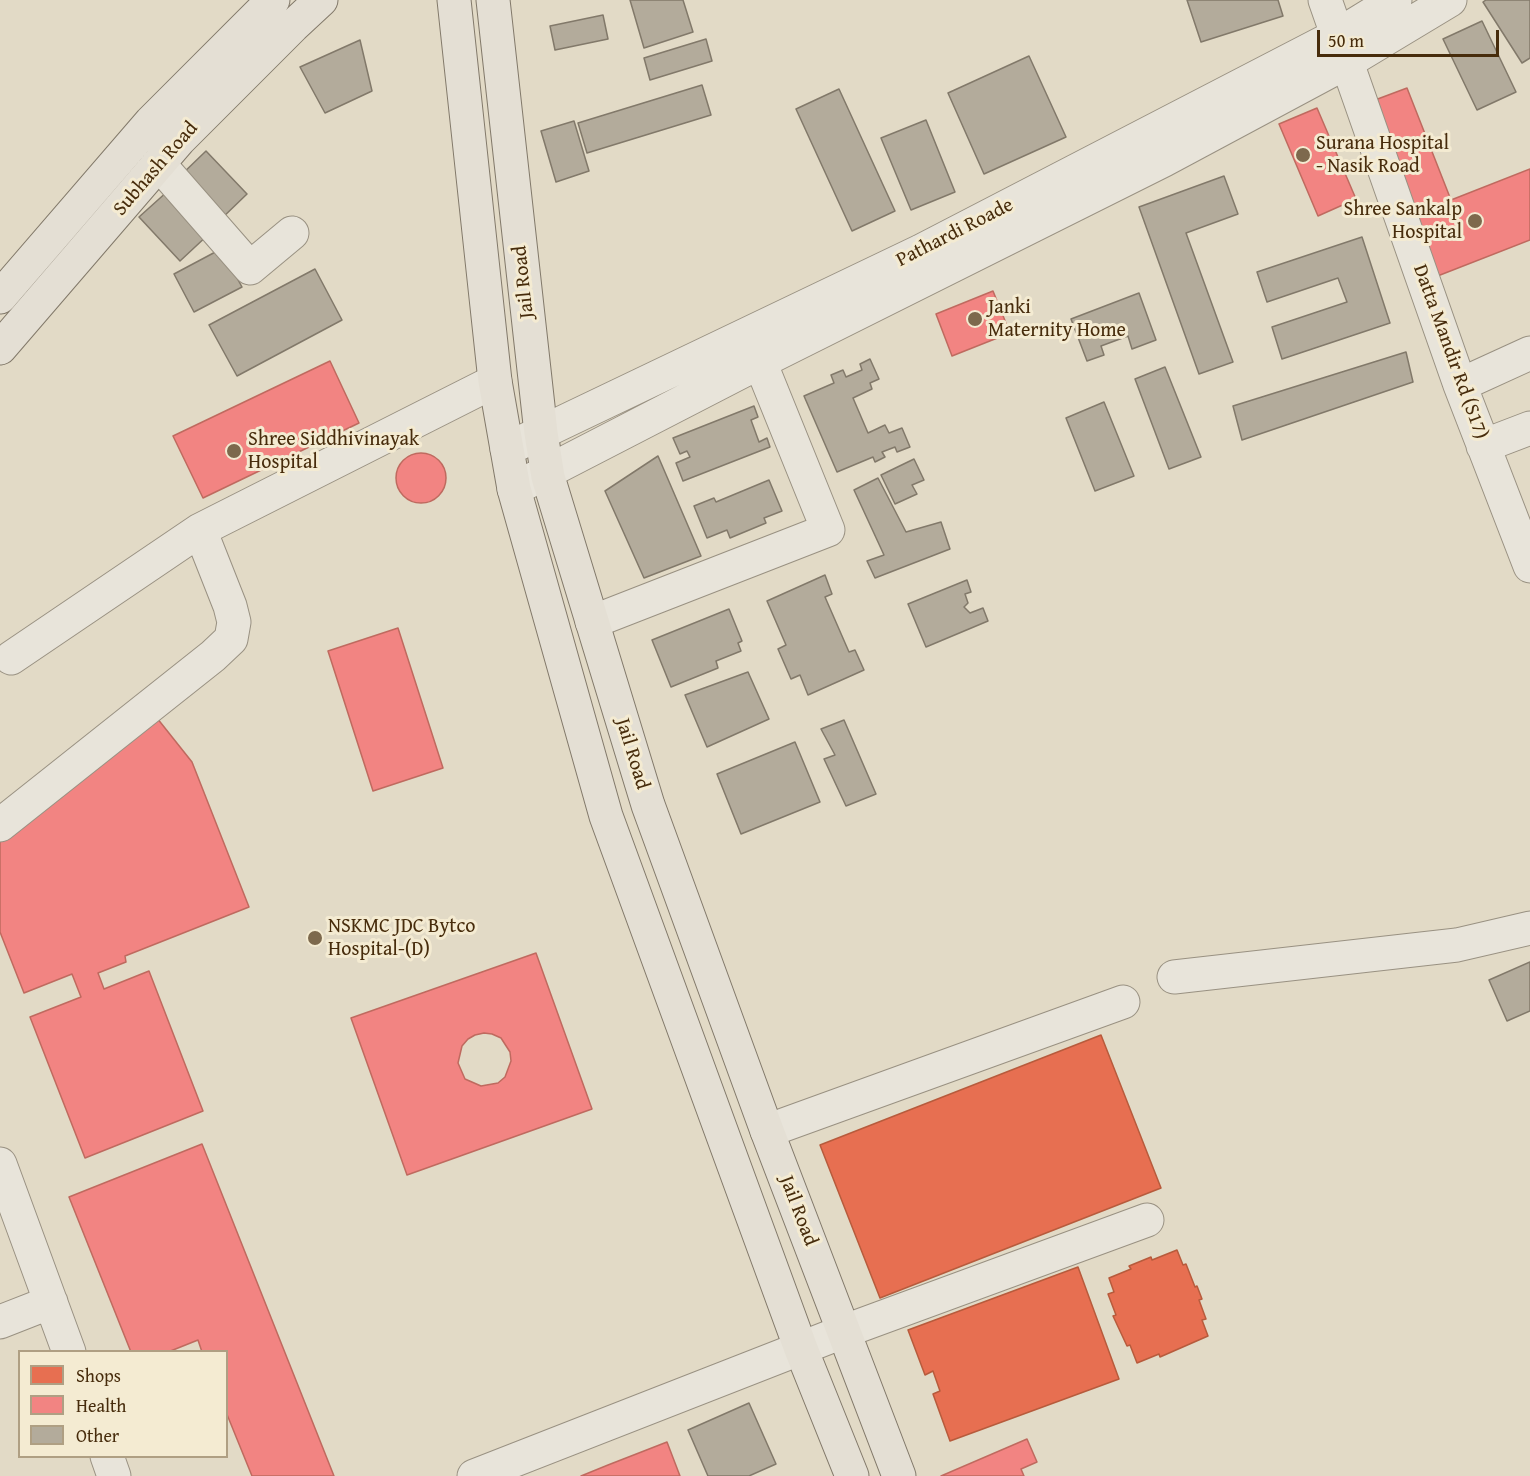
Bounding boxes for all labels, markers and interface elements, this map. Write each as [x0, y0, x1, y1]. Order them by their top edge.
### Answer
scale bar [1320, 18, 1502, 56]
text: 50 m [1328, 27, 1364, 54]
street label: Subhash Road [109, 117, 203, 221]
place label: Surana Hospital - Nasik Road [1316, 132, 1449, 179]
marker: Surana Hospital - Nasik Road [1294, 146, 1312, 164]
street label: Pathardi Roade [893, 193, 1017, 273]
place label: Shree Sankalp Hospital [1343, 198, 1462, 245]
marker: Shree Sankalp Hospital [1466, 212, 1484, 230]
street label: Jail Road [508, 244, 540, 320]
street label: Datta Mandir Rd (S17) [1407, 261, 1493, 443]
place label: Janki Maternity Home [988, 296, 1126, 343]
marker: Janki Maternity Home [966, 310, 984, 328]
place label: Shree Siddhivinayak Hospital [248, 428, 419, 475]
marker: Shree Siddhivinayak Hospital [225, 442, 243, 460]
street label: Jail Road [610, 715, 654, 793]
place label: NSKMC JDC Bytco Hospital-(D) [328, 915, 476, 962]
marker: NSKMC JDC Bytco Hospital-(D) [306, 929, 324, 947]
street label: Jail Road [774, 1173, 822, 1249]
legend [18, 1350, 228, 1458]
text: Shops [76, 1362, 121, 1389]
text: Health [76, 1392, 126, 1419]
text: Other [76, 1422, 119, 1449]

